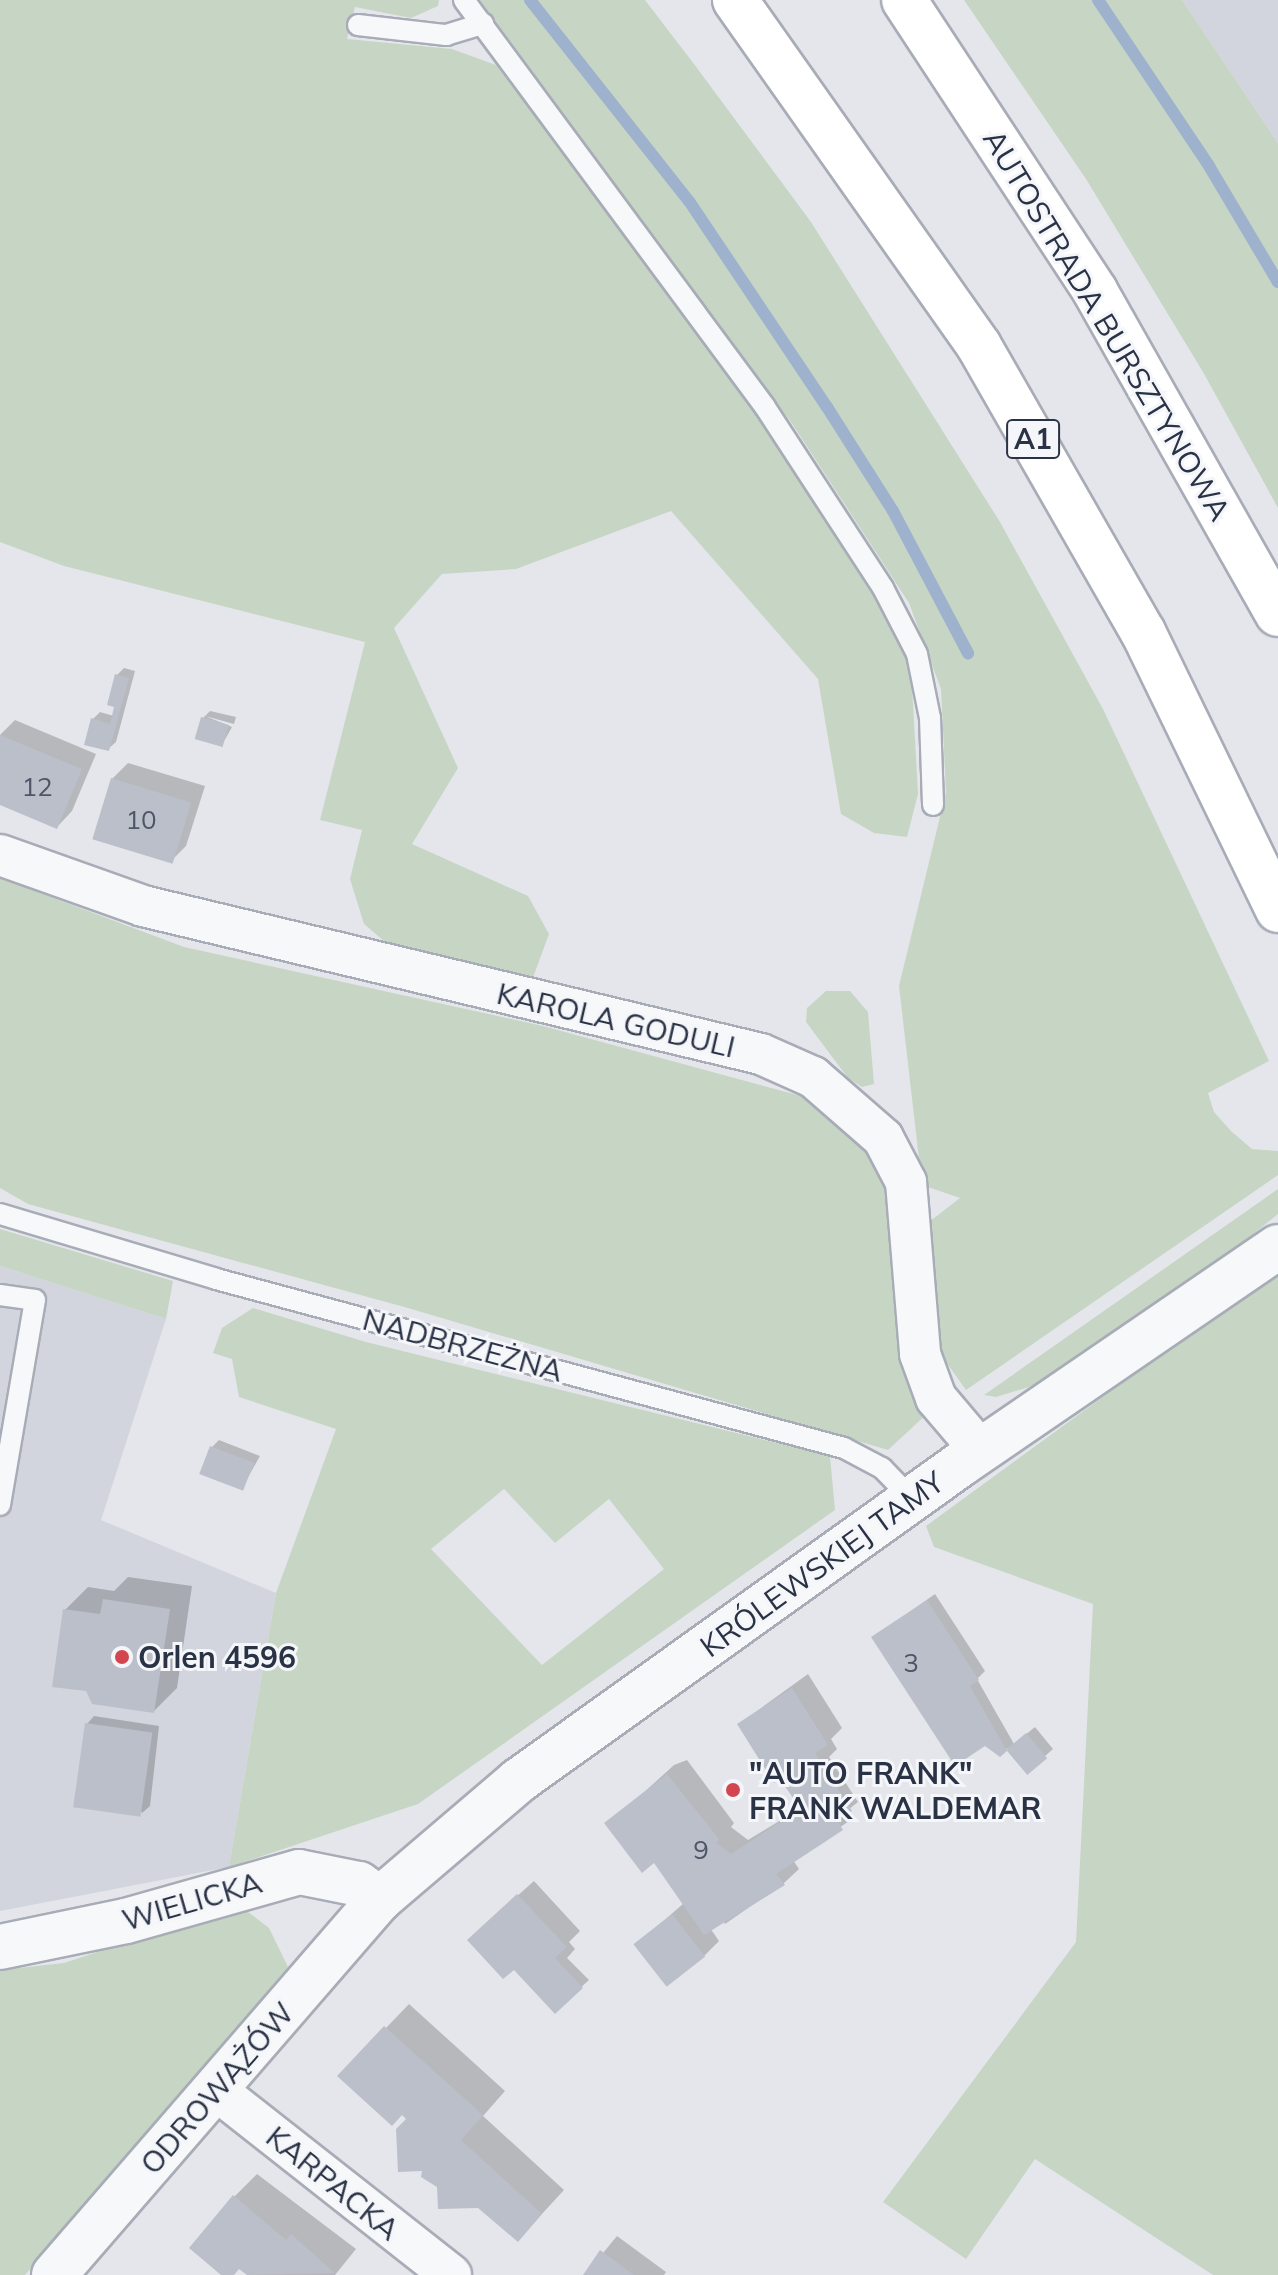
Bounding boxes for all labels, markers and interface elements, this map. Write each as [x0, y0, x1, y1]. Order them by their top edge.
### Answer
street label: AUTOSTRADA BURSZTYNOWA [976, 123, 1238, 527]
road number: A1 [1005, 415, 1061, 463]
house number: 12 [21, 771, 53, 803]
house number: 10 [125, 804, 157, 836]
street label: KAROLA GODULI [493, 975, 739, 1065]
street label: NADBRZEŻNA [359, 1301, 567, 1389]
street label: KRÓLEWSKIEJ TAMY [693, 1464, 951, 1664]
place label: Orlen 4596 [138, 1639, 296, 1675]
house number: 3 [903, 1647, 919, 1679]
marker: Orlen 4596 [113, 1648, 131, 1666]
place label: "AUTO FRANK" FRANK WALDEMAR [749, 1755, 1042, 1826]
marker: "AUTO FRANK" FRANK WALDEMAR [724, 1781, 742, 1799]
house number: 9 [693, 1834, 709, 1866]
street label: WIELICKA [118, 1864, 266, 1938]
street label: ODROWĄŻÓW [133, 1995, 301, 2181]
street label: KARPACKA [259, 2118, 407, 2248]

